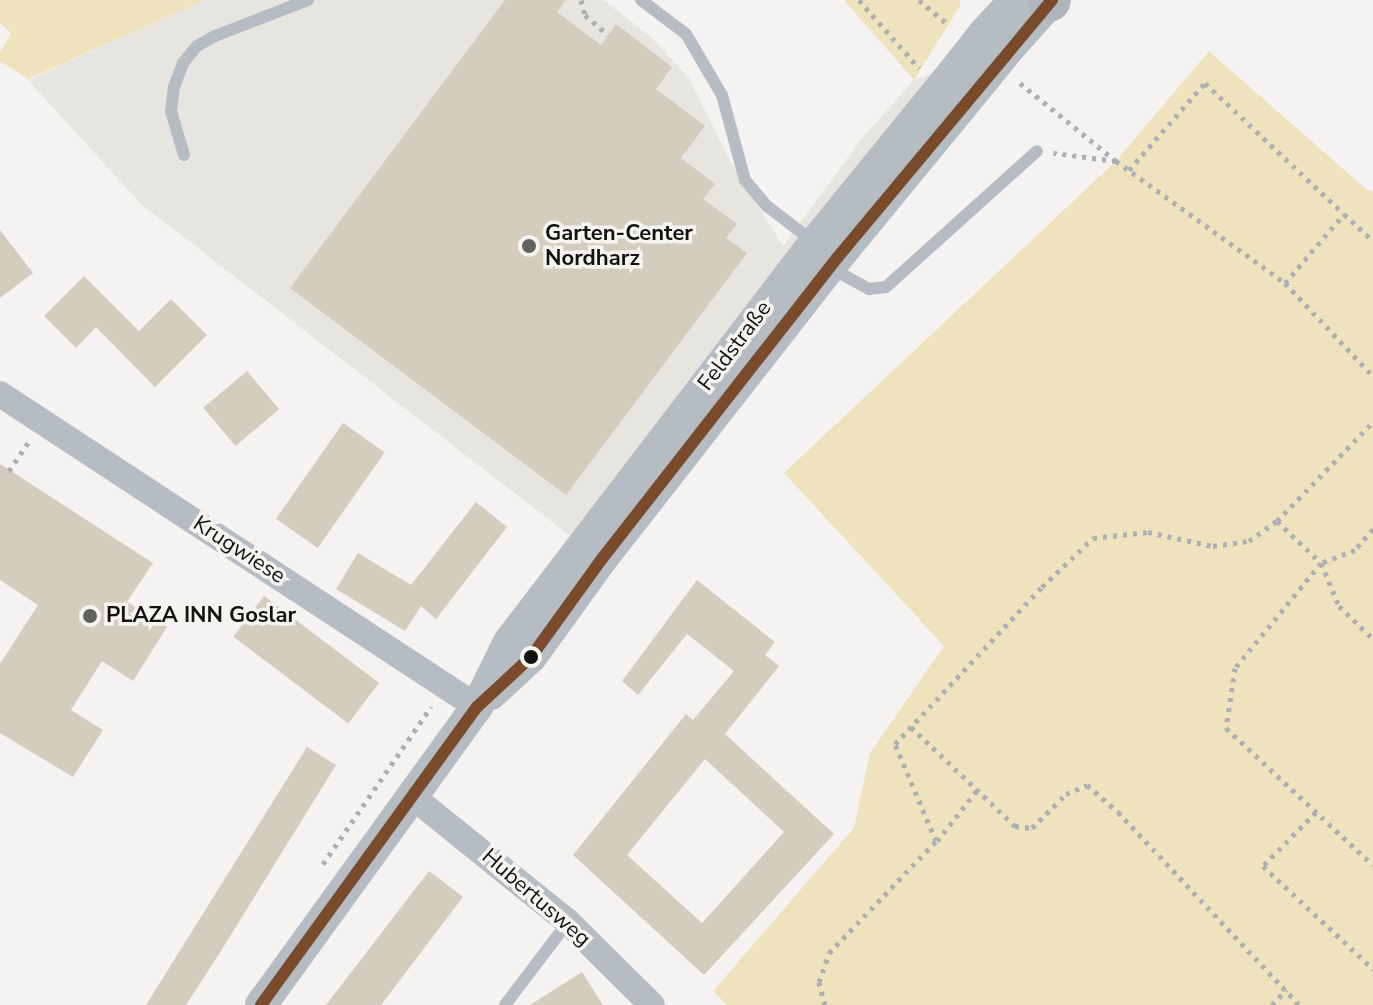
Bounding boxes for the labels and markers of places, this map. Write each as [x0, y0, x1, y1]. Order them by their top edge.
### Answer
place label: Garten-Center Nordharz [545, 220, 693, 272]
marker: Garten-Center Nordharz [520, 237, 538, 255]
place label: PLAZA INN Goslar [106, 603, 296, 629]
marker: PLAZA INN Goslar [81, 607, 99, 625]
unlabelled marker [523, 649, 539, 665]

